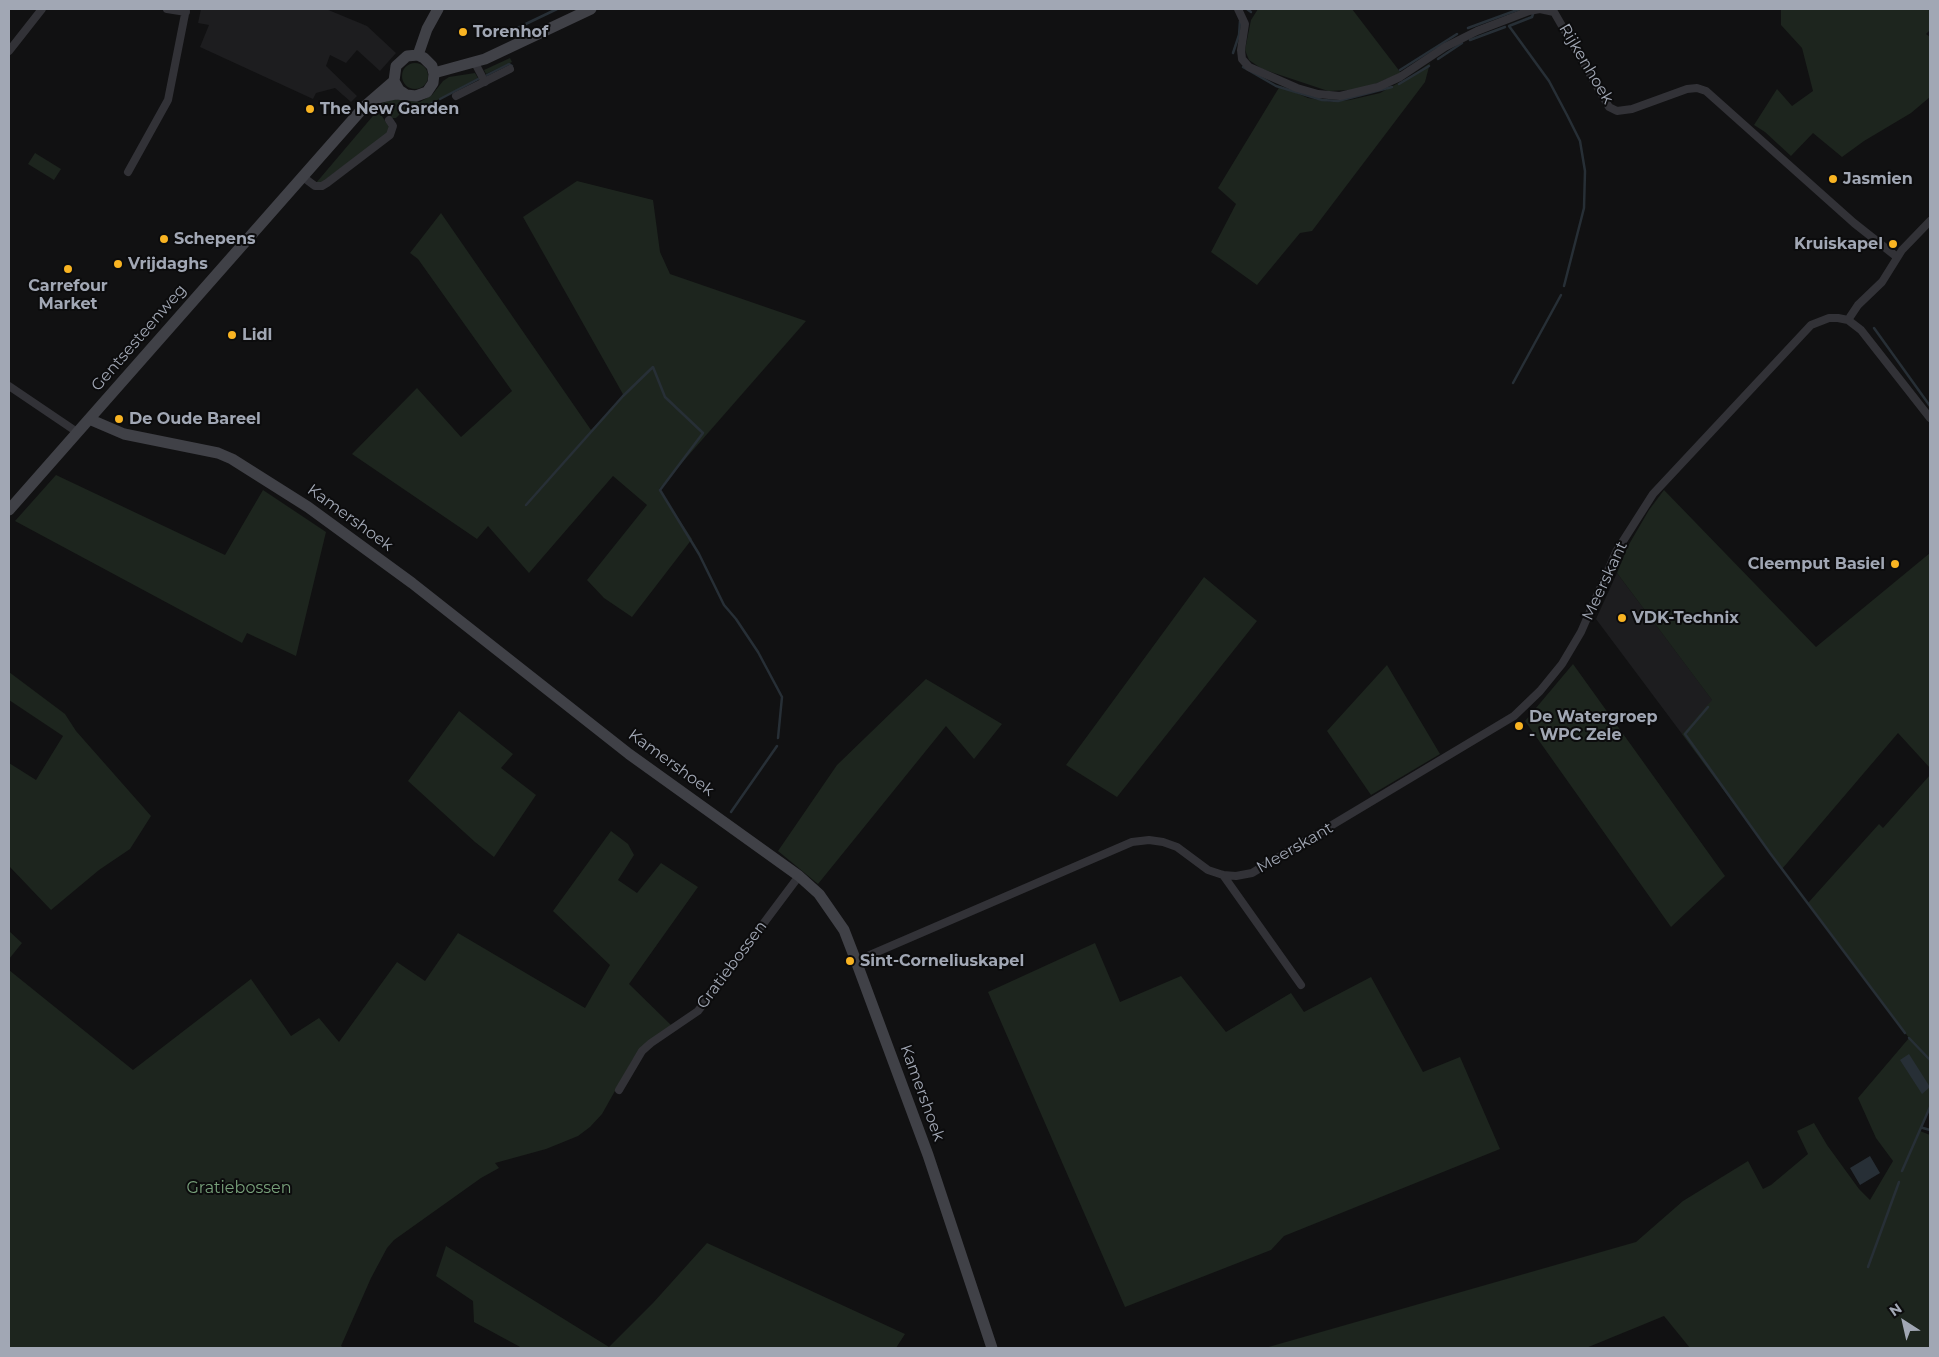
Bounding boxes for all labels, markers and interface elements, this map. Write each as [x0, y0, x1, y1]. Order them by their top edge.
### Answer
street label: Rijkenhoek [1555, 20, 1617, 108]
place label: Torenhof [473, 22, 548, 42]
marker: Torenhof [457, 26, 469, 38]
place label: The New Garden [320, 99, 459, 119]
marker: The New Garden [304, 103, 316, 115]
place label: Jasmien [1843, 169, 1913, 189]
marker: Jasmien [1827, 173, 1839, 185]
place label: Schepens [174, 229, 256, 249]
marker: Schepens [158, 233, 170, 245]
place label: Kruiskapel [1794, 234, 1883, 254]
marker: Kruiskapel [1887, 238, 1899, 250]
place label: Vrijdaghs [128, 254, 208, 274]
marker: Vrijdaghs [112, 258, 124, 270]
marker: Carrefour Market [62, 263, 74, 275]
place label: Carrefour Market [28, 276, 108, 314]
street label: Gentsesteenweg [87, 281, 191, 395]
place label: Lidl [242, 325, 272, 345]
marker: Lidl [226, 329, 238, 341]
place label: De Oude Bareel [129, 409, 261, 429]
marker: De Oude Bareel [113, 413, 125, 425]
street label: Kamershoek [303, 480, 397, 556]
street label: Meerskant [1578, 538, 1632, 624]
place label: Cleemput Basiel [1748, 554, 1885, 574]
marker: Cleemput Basiel [1889, 558, 1901, 570]
place label: VDK-Technix [1632, 608, 1739, 628]
marker: VDK-Technix [1616, 612, 1628, 624]
place label: De Watergroep - WPC Zele [1529, 707, 1658, 745]
marker: De Watergroep - WPC Zele [1513, 720, 1525, 732]
street label: Kamershoek [624, 725, 718, 801]
street label: Meerskant [1253, 818, 1337, 878]
street label: Gratiebossen [693, 917, 771, 1013]
place label: Sint-Corneliuskapel [860, 951, 1024, 971]
marker: Sint-Corneliuskapel [844, 955, 856, 967]
street label: Kamershoek [896, 1042, 948, 1144]
park label: Gratiebossen [186, 1178, 292, 1198]
north arrow [1879, 1297, 1929, 1347]
text: N [1886, 1299, 1905, 1320]

